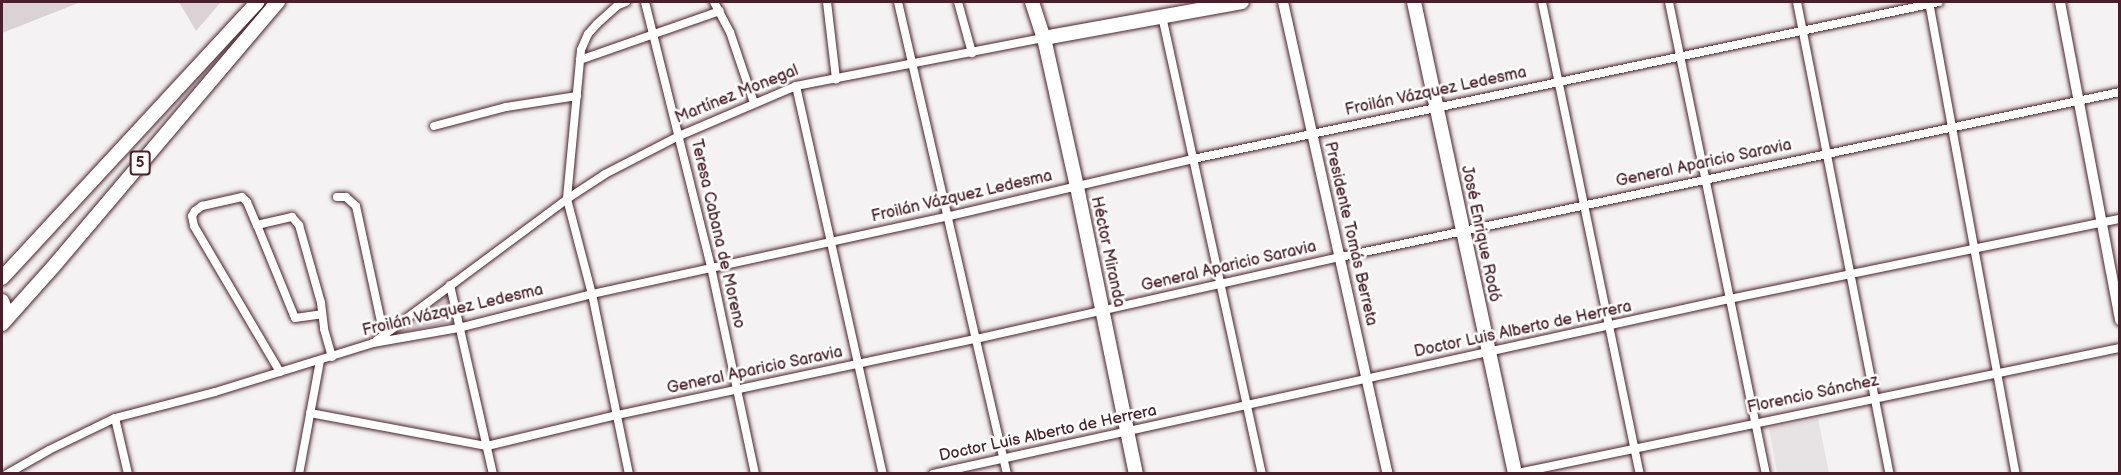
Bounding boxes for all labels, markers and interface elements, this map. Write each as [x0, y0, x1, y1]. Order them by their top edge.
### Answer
street label: Martínez Monegal [673, 62, 801, 128]
street label: Froilán Vázquez Ledesma [1343, 63, 1529, 121]
street label: General Aparicio Saravia [1614, 136, 1794, 192]
street label: Teresa Cabana de Moreno [686, 138, 748, 330]
street label: Presidente Tomás Berreta [1319, 140, 1381, 328]
road number: 5 [130, 151, 150, 175]
street label: José Enrique Rodó [1456, 164, 1504, 304]
street label: Froilán Vázquez Ledesma [869, 167, 1055, 227]
street label: Héctor Miranda [1086, 195, 1128, 309]
street label: General Aparicio Saravia [1139, 237, 1319, 297]
street label: Froilán Vázquez Ledesma [360, 281, 546, 341]
street label: Doctor Luis Alberto de Herrera [1413, 298, 1633, 362]
street label: General Aparicio Saravia [665, 343, 845, 399]
street label: Florencio Sánchez [1745, 372, 1881, 418]
street label: Doctor Luis Alberto de Herrera [938, 402, 1158, 466]

